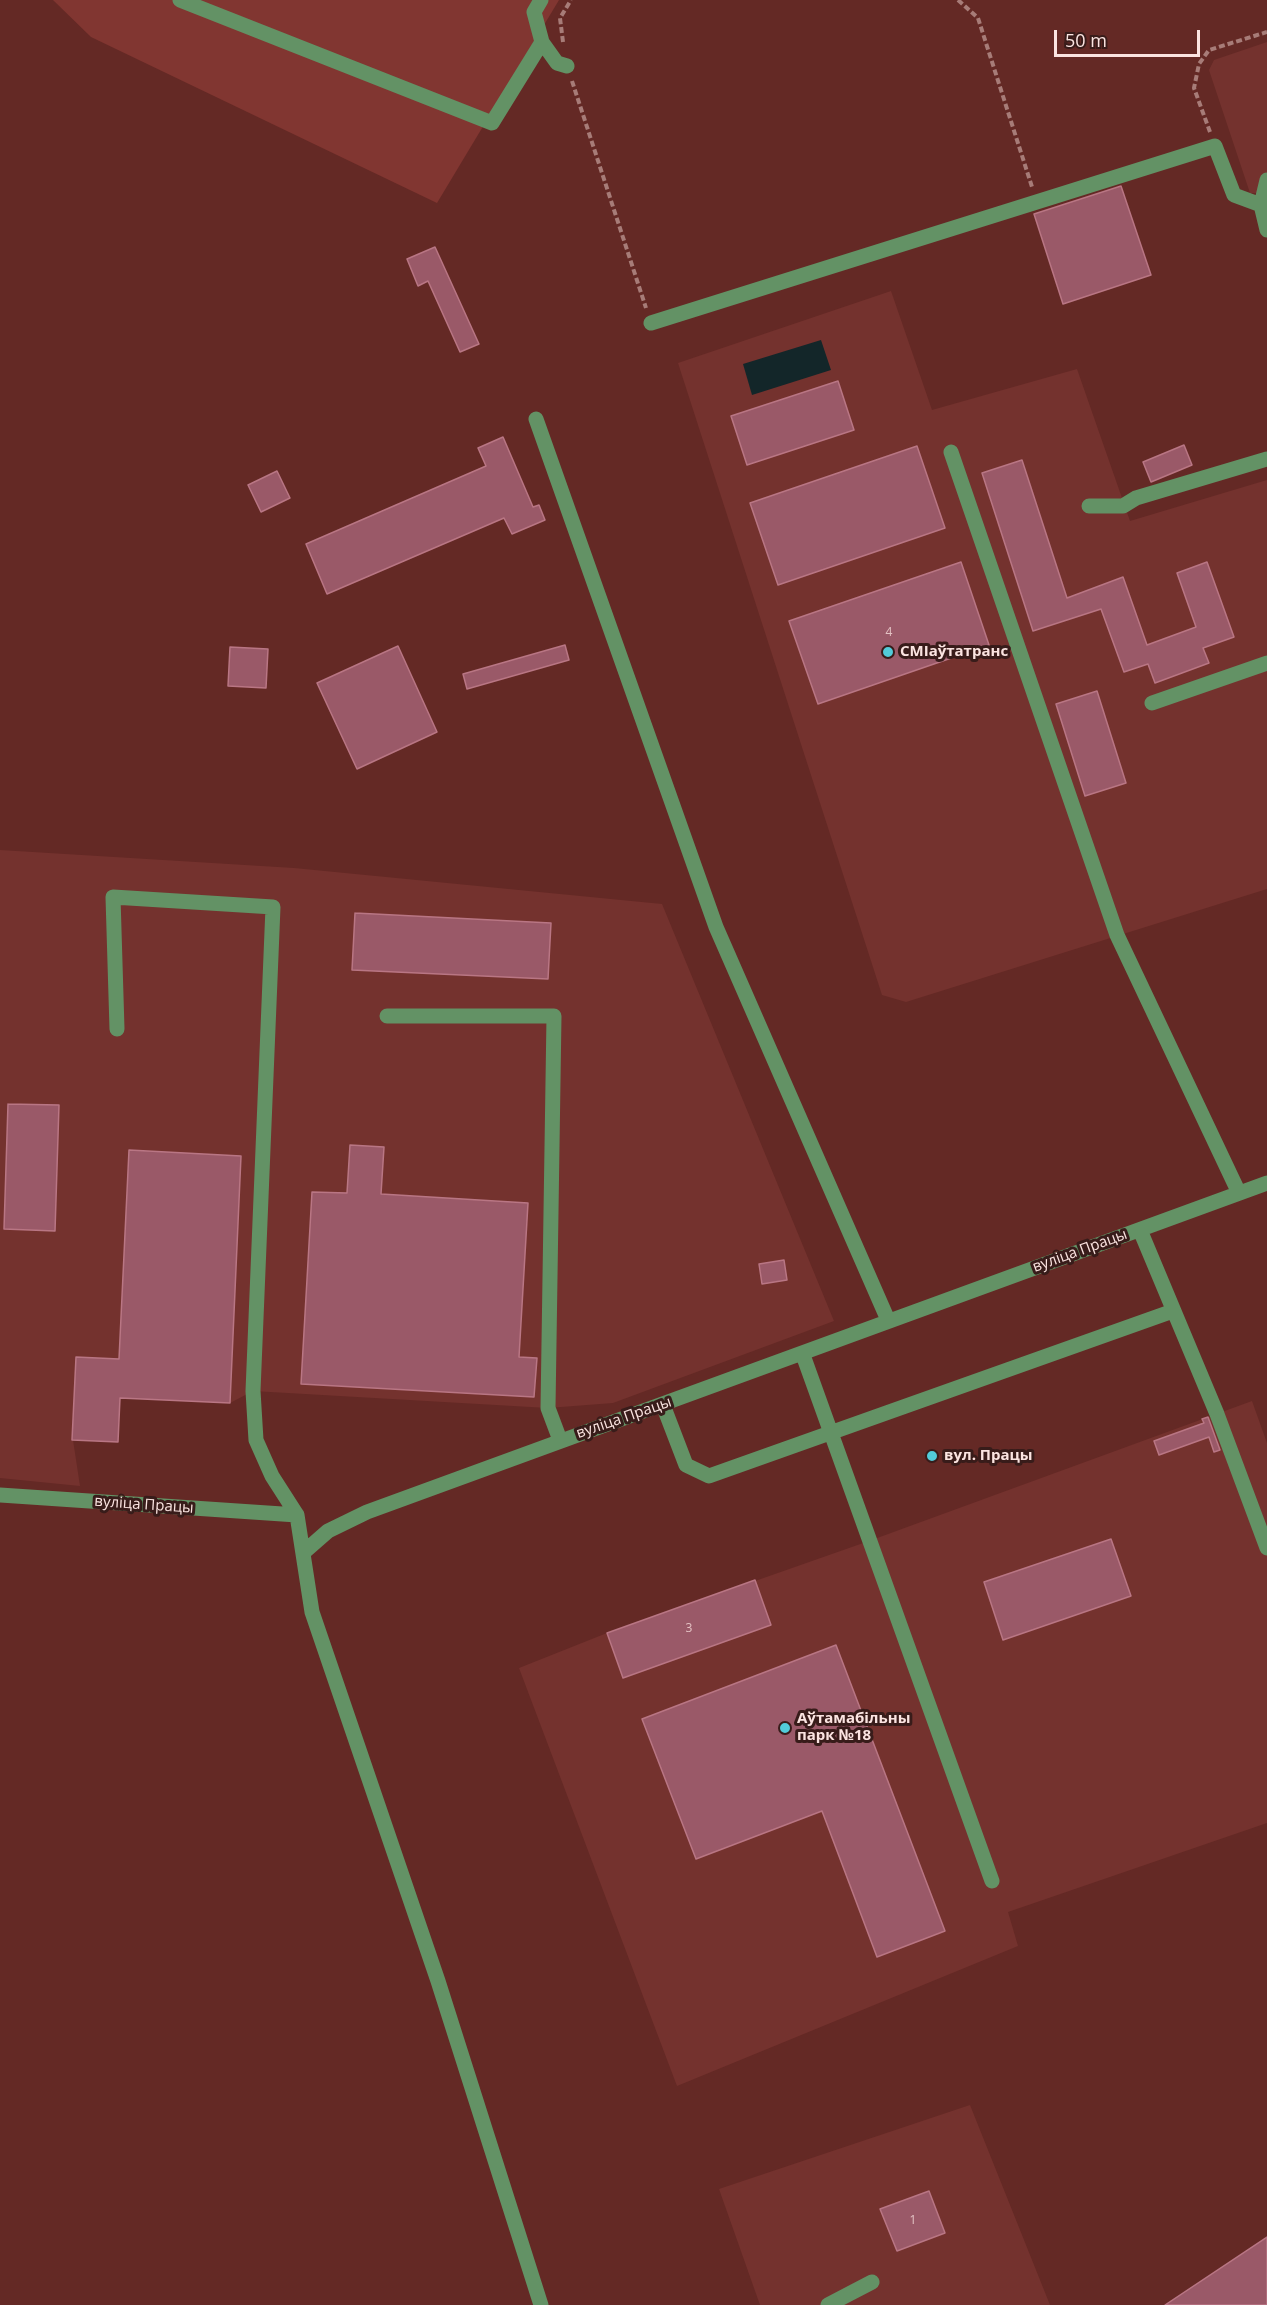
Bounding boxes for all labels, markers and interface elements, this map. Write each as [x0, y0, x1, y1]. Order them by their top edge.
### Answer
scale bar [1057, 18, 1202, 56]
text: 50 m [1065, 28, 1107, 52]
house number: 4 [886, 626, 892, 640]
place label: СМІаўтатранс [900, 643, 1008, 661]
marker: СМІаўтатранс [881, 645, 895, 659]
street label: вуліца Працы [1030, 1226, 1130, 1276]
street label: вуліца Працы [574, 1393, 674, 1443]
place label: вул. Працы [944, 1447, 1033, 1465]
marker: вул. Працы [925, 1449, 939, 1463]
street label: вуліца Працы [94, 1493, 194, 1517]
house number: 3 [686, 1622, 692, 1636]
place label: Аўтамабільны парк №18 [797, 1710, 910, 1745]
marker: Аўтамабільны парк №18 [778, 1721, 792, 1735]
house number: 1 [910, 2214, 916, 2228]

